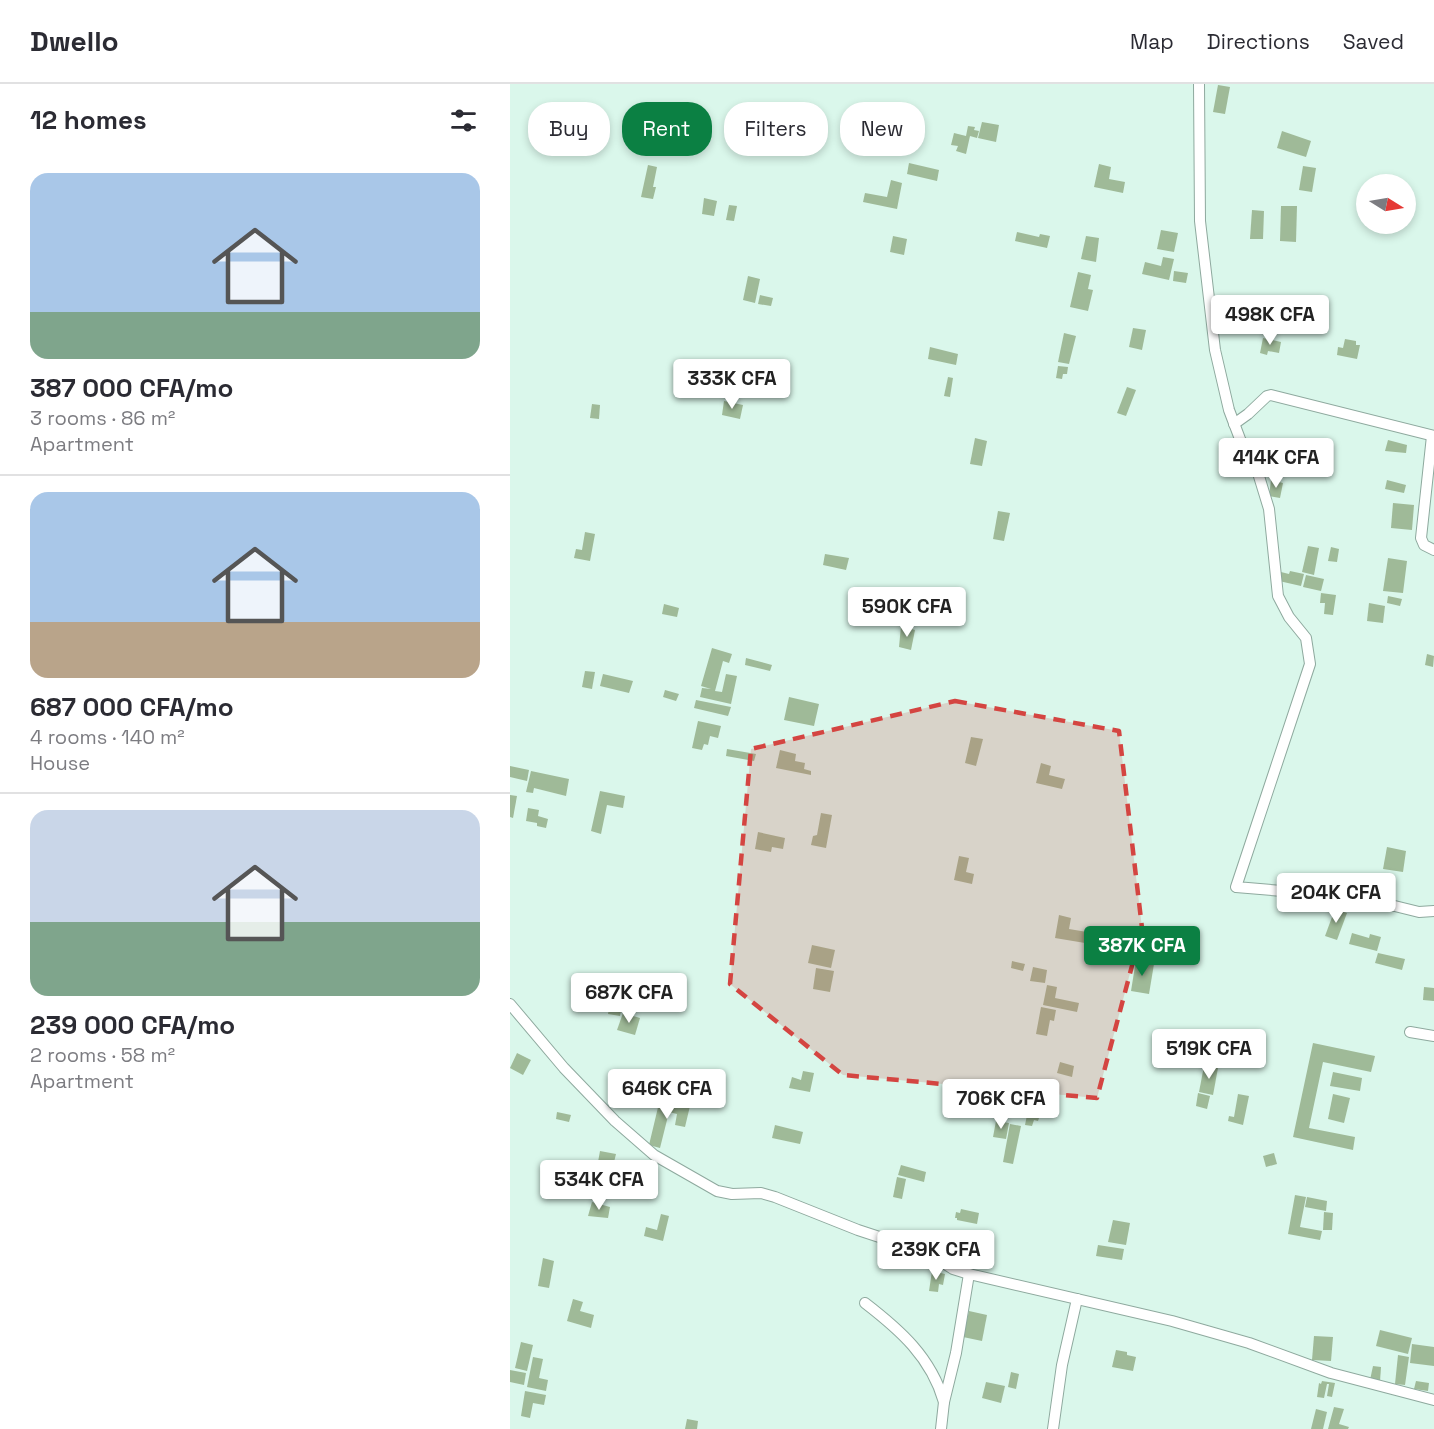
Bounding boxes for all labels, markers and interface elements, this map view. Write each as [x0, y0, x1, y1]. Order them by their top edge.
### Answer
text: Dwello [30, 23, 119, 59]
text: Map [1130, 28, 1174, 55]
text: Directions [1207, 28, 1310, 55]
text: Saved [1343, 28, 1404, 55]
chip: Buy [528, 102, 610, 156]
chip: Rent [622, 102, 712, 156]
chip: Filters [724, 102, 828, 156]
chip: New [840, 102, 925, 156]
text: 12 homes [30, 103, 147, 137]
icon: filters [447, 104, 480, 137]
north arrow [1356, 174, 1416, 234]
map controls [1356, 174, 1416, 234]
icon: home [201, 212, 309, 320]
pin: 498K CFA [1208, 295, 1332, 346]
text: 498K CFA [1225, 301, 1315, 327]
pin: 333K CFA [670, 359, 794, 410]
text: 333K CFA [687, 365, 777, 391]
text: 387 000 CFA/mo [30, 371, 233, 405]
text: 3 rooms · 86 m² [30, 405, 175, 431]
text: Apartment [30, 431, 134, 457]
pin: 414K CFA [1214, 438, 1338, 489]
text: 414K CFA [1233, 444, 1319, 470]
icon: home [201, 531, 309, 639]
pin: 590K CFA [845, 587, 969, 638]
text: 590K CFA [862, 593, 952, 619]
text: 687 000 CFA/mo [30, 690, 234, 724]
text: 4 rooms · 140 m² [30, 724, 185, 750]
text: House [30, 750, 90, 776]
icon: home [201, 849, 309, 957]
pin: 204K CFA [1274, 873, 1398, 924]
text: 204K CFA [1291, 879, 1381, 905]
pin: 387K CFA [1080, 926, 1204, 977]
text: 387K CFA [1098, 932, 1186, 958]
pin: 687K CFA [567, 973, 691, 1024]
text: 687K CFA [585, 979, 673, 1005]
text: 239 000 CFA/mo [30, 1008, 235, 1042]
pin: 519K CFA [1147, 1029, 1271, 1080]
text: 519K CFA [1166, 1035, 1252, 1061]
text: 2 rooms · 58 m² [30, 1042, 175, 1068]
text: Apartment [30, 1068, 134, 1094]
pin: 646K CFA [605, 1069, 729, 1120]
text: 646K CFA [622, 1075, 712, 1101]
pin: 706K CFA [939, 1079, 1063, 1130]
text: 706K CFA [956, 1085, 1046, 1111]
pin: 534K CFA [537, 1160, 661, 1211]
text: 534K CFA [554, 1166, 644, 1192]
pin: 239K CFA [874, 1230, 998, 1281]
text: 239K CFA [891, 1236, 981, 1262]

